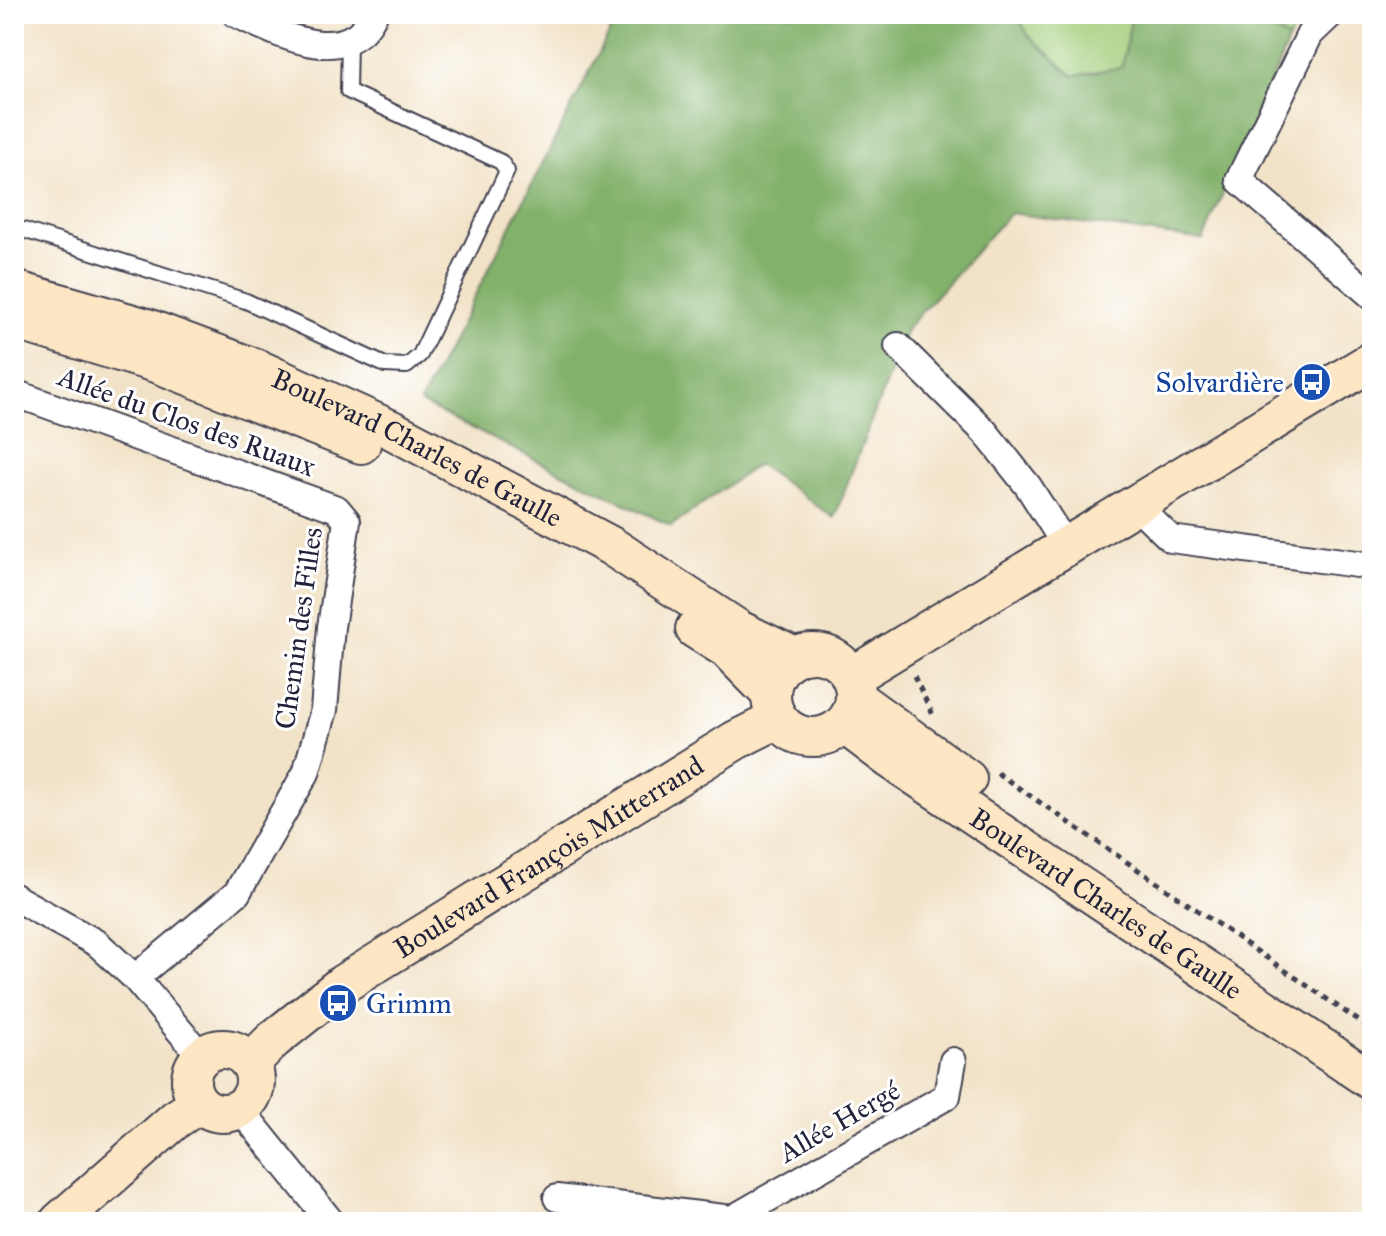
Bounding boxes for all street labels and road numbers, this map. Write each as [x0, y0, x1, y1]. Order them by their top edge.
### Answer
street label: Allée du Clos des Ruaux [53, 358, 321, 484]
street label: Boulevard Charles de Gaulle [266, 361, 568, 535]
street label: Chemin des Filles [267, 525, 330, 731]
street label: Boulevard François Mitterrand [388, 748, 710, 966]
street label: Boulevard Charles de Gaulle [963, 800, 1249, 1008]
street label: Allée Hergé [772, 1073, 906, 1171]

